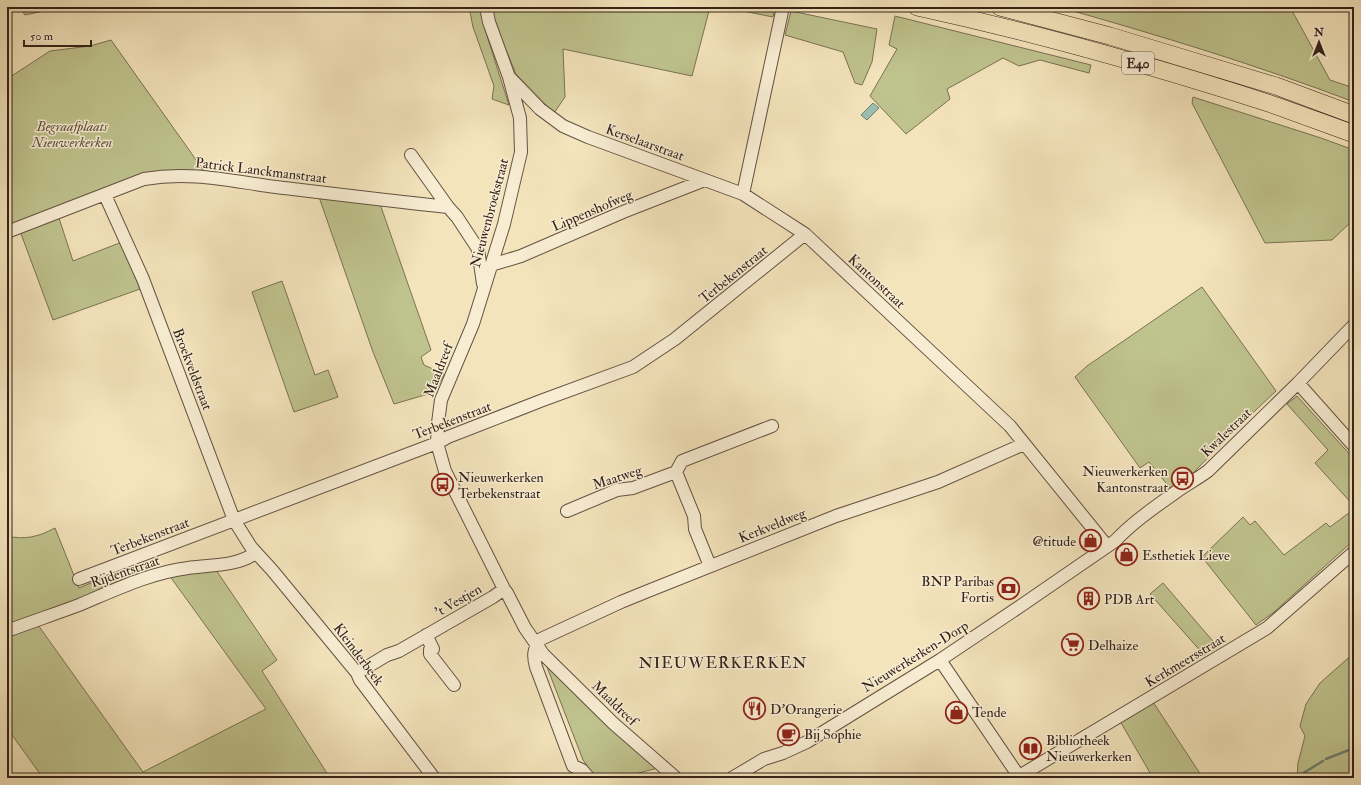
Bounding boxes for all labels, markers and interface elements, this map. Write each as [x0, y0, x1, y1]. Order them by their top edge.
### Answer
scale bar [24, 22, 91, 48]
north arrow [1299, 22, 1339, 62]
text: N [1313, 26, 1325, 39]
text: 50 m [30, 29, 54, 44]
road number: E40 [1122, 52, 1154, 74]
park label: Begraafplaats Nieuwerkerken [31, 118, 113, 151]
street label: Kerselaarstraat [603, 120, 687, 165]
street label: Patrick Lanckmanstraat [194, 154, 328, 187]
street label: Nieuwenbroekstraat [467, 156, 512, 270]
street label: Lippenshofweg [549, 185, 636, 236]
street label: Terbekenstraat [696, 242, 771, 307]
street label: Kantonstraat [845, 251, 909, 312]
street label: Broekveldstraat [169, 326, 216, 413]
street label: Maaldreef [420, 338, 457, 400]
street label: Terbekenstraat [411, 398, 494, 443]
street label: Kwalestraat [1198, 404, 1255, 461]
street label: Maatweg [590, 461, 645, 493]
place label: Nieuwerkerken Kantonstraat [1082, 463, 1168, 496]
bus stop icon: Nieuwerkerken Kantonstraat [1170, 466, 1196, 492]
place label: Nieuwerkerken Terbekenstraat [458, 469, 544, 502]
bus stop icon: Nieuwerkerken Terbekenstraat [430, 472, 456, 498]
street label: Kerkveldweg [736, 504, 809, 547]
street label: Terbekenstraat [109, 514, 192, 559]
shop icon: @titude [1078, 528, 1104, 554]
place label: @titude [1033, 533, 1076, 550]
shop icon: Esthetiek Lieve [1114, 542, 1140, 568]
place label: Esthetiek Lieve [1142, 547, 1230, 564]
street label: Rijdentstraat [88, 552, 162, 591]
place label: BNP Paribas Fortis [921, 573, 994, 606]
bank icon: BNP Paribas Fortis [996, 576, 1022, 602]
street label: 't Vestjen [432, 580, 485, 621]
building icon: PDB Art [1076, 586, 1102, 612]
place label: PDB Art [1104, 591, 1155, 608]
street label: Nieuwerkerken-Dorp [859, 617, 972, 697]
street label: Kleinderbeek [330, 620, 388, 689]
street label: Kerkmeersstraat [1142, 630, 1229, 691]
supermarket icon: Delhaize [1060, 632, 1086, 658]
place label: Delhaize [1088, 637, 1138, 654]
district label: NIEUWERKERKEN [638, 653, 808, 673]
street label: Maaldreef [588, 678, 643, 731]
restaurant icon: D'Orangerie [742, 696, 768, 722]
shop icon: Tende [943, 699, 969, 725]
place label: D'Orangerie [770, 701, 842, 718]
place label: Tende [972, 704, 1007, 721]
cafe icon: Bij Sophie [775, 721, 801, 747]
place label: Bij Sophie [804, 726, 862, 744]
place label: Bibliotheek Nieuwerkerken [1046, 732, 1132, 765]
library icon: Bibliotheek Nieuwerkerken [1018, 735, 1044, 761]

